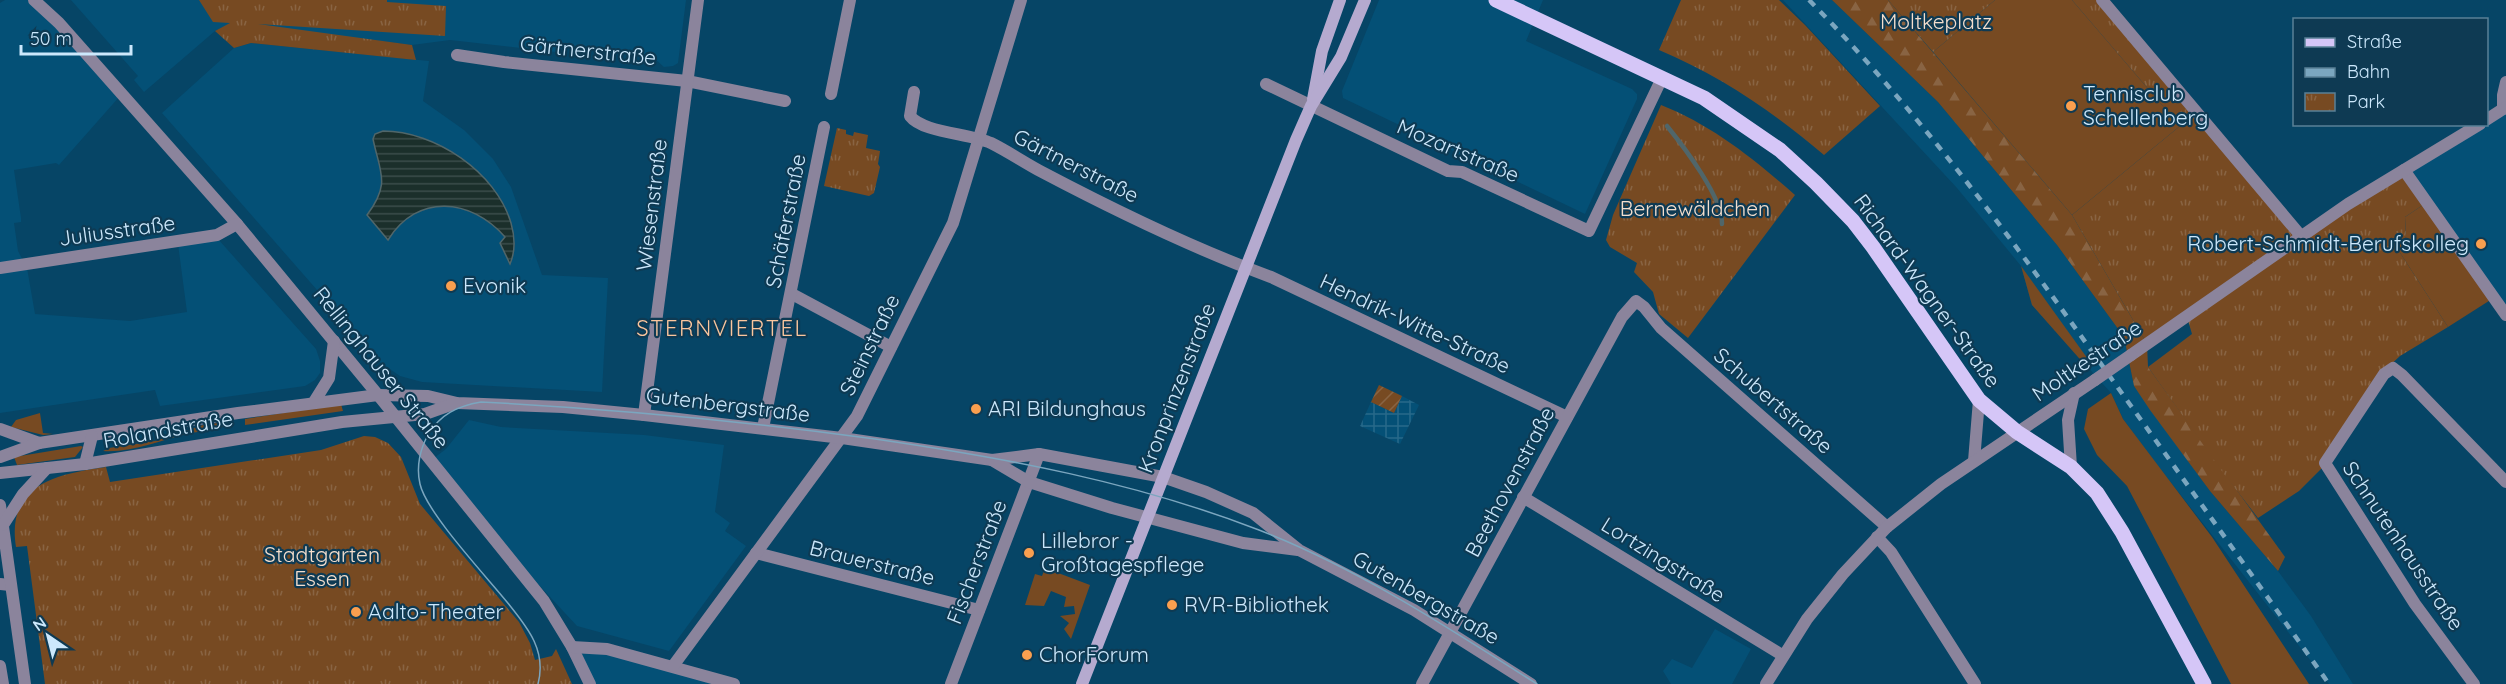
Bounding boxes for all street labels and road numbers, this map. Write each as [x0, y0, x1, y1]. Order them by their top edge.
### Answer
street label: Gärtnerstraße [519, 30, 658, 70]
street label: Mozartstraße [1393, 113, 1523, 188]
street label: Gärtnerstraße [1010, 122, 1143, 208]
street label: Wiesenstraße [630, 137, 672, 272]
street label: Schäferstraße [759, 151, 811, 290]
street label: Richard-Wagner-Straße [1849, 189, 2007, 392]
street label: Juliusstraße [57, 209, 177, 251]
street label: Hendrik-Witte-Straße [1316, 268, 1515, 379]
street label: Rellinghauser Straße [308, 281, 455, 454]
street label: Steinstraße [833, 290, 905, 399]
street label: Kronprinzenstraße [1132, 299, 1220, 476]
street label: Moltkestraße [2027, 314, 2146, 406]
street label: Schubertstraße [1709, 342, 1838, 459]
street label: Gutenbergstraße [645, 381, 812, 427]
street label: Beethovenstraße [1459, 402, 1560, 561]
street label: Rolandstraße [101, 405, 235, 453]
street label: Schnutenhausstraße [2338, 456, 2470, 635]
street label: Fischerstraße [940, 496, 1012, 628]
street label: Lortzingstraße [1597, 511, 1730, 607]
street label: Brauerstraße [807, 534, 938, 590]
street label: Gutenbergstraße [1349, 545, 1504, 650]

